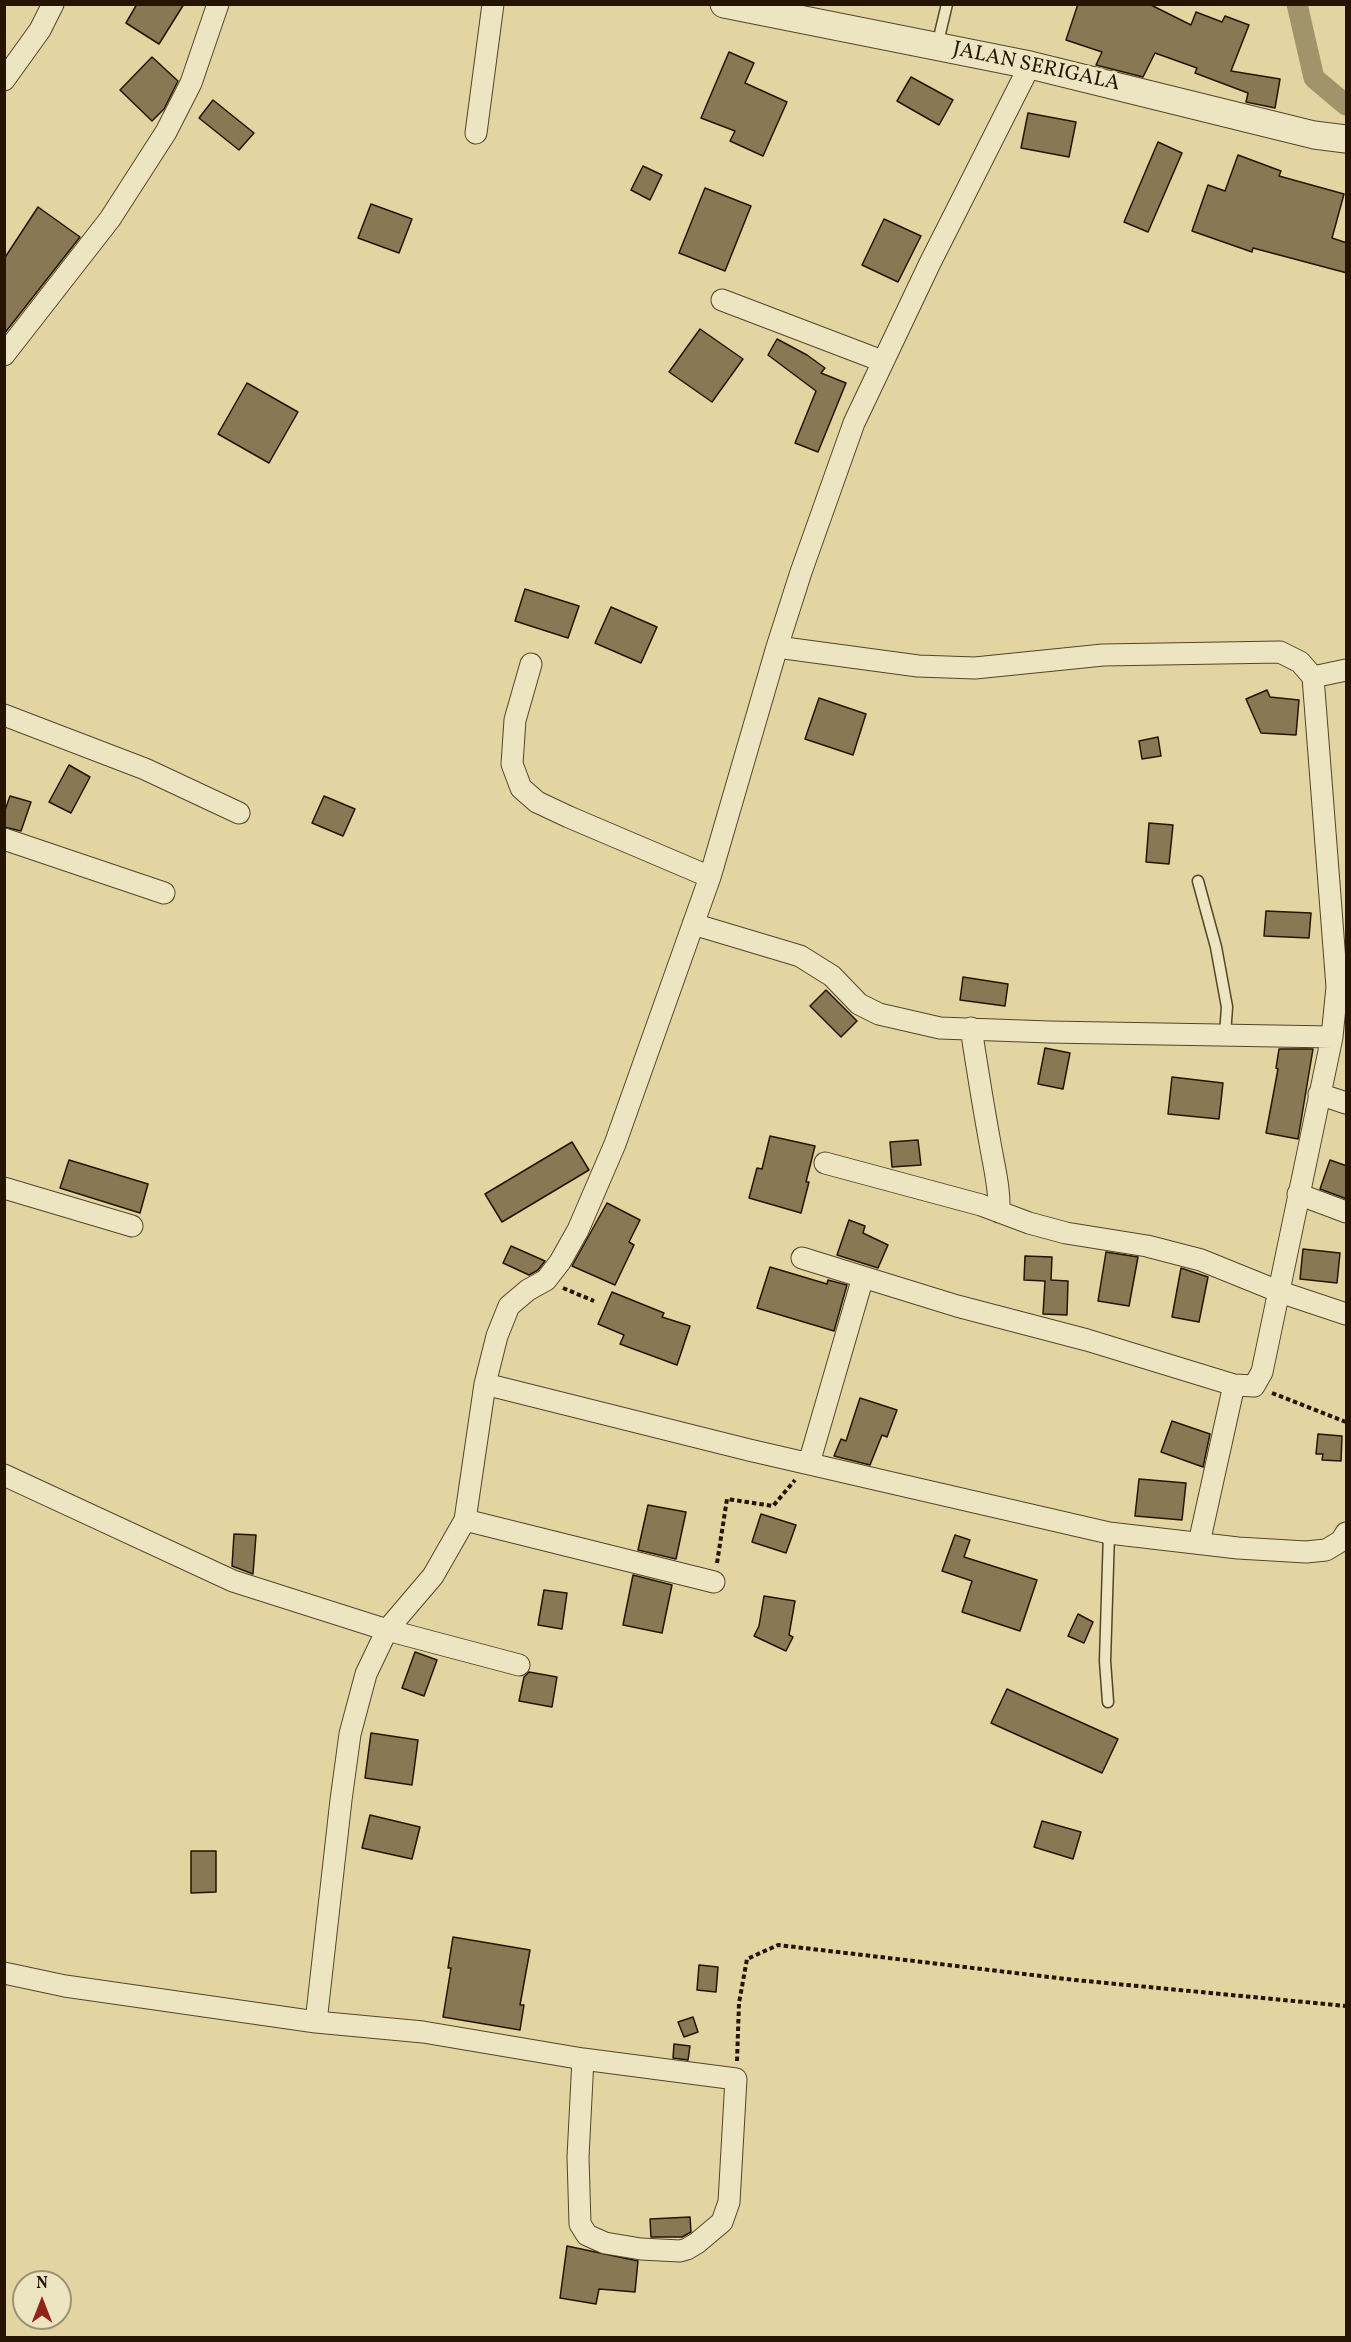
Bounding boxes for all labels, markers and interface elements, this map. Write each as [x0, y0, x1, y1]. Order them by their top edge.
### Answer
street label: JALAN SERIGALA [950, 38, 1122, 98]
north arrow [12, 2270, 72, 2330]
text: N [36, 2273, 48, 2295]

